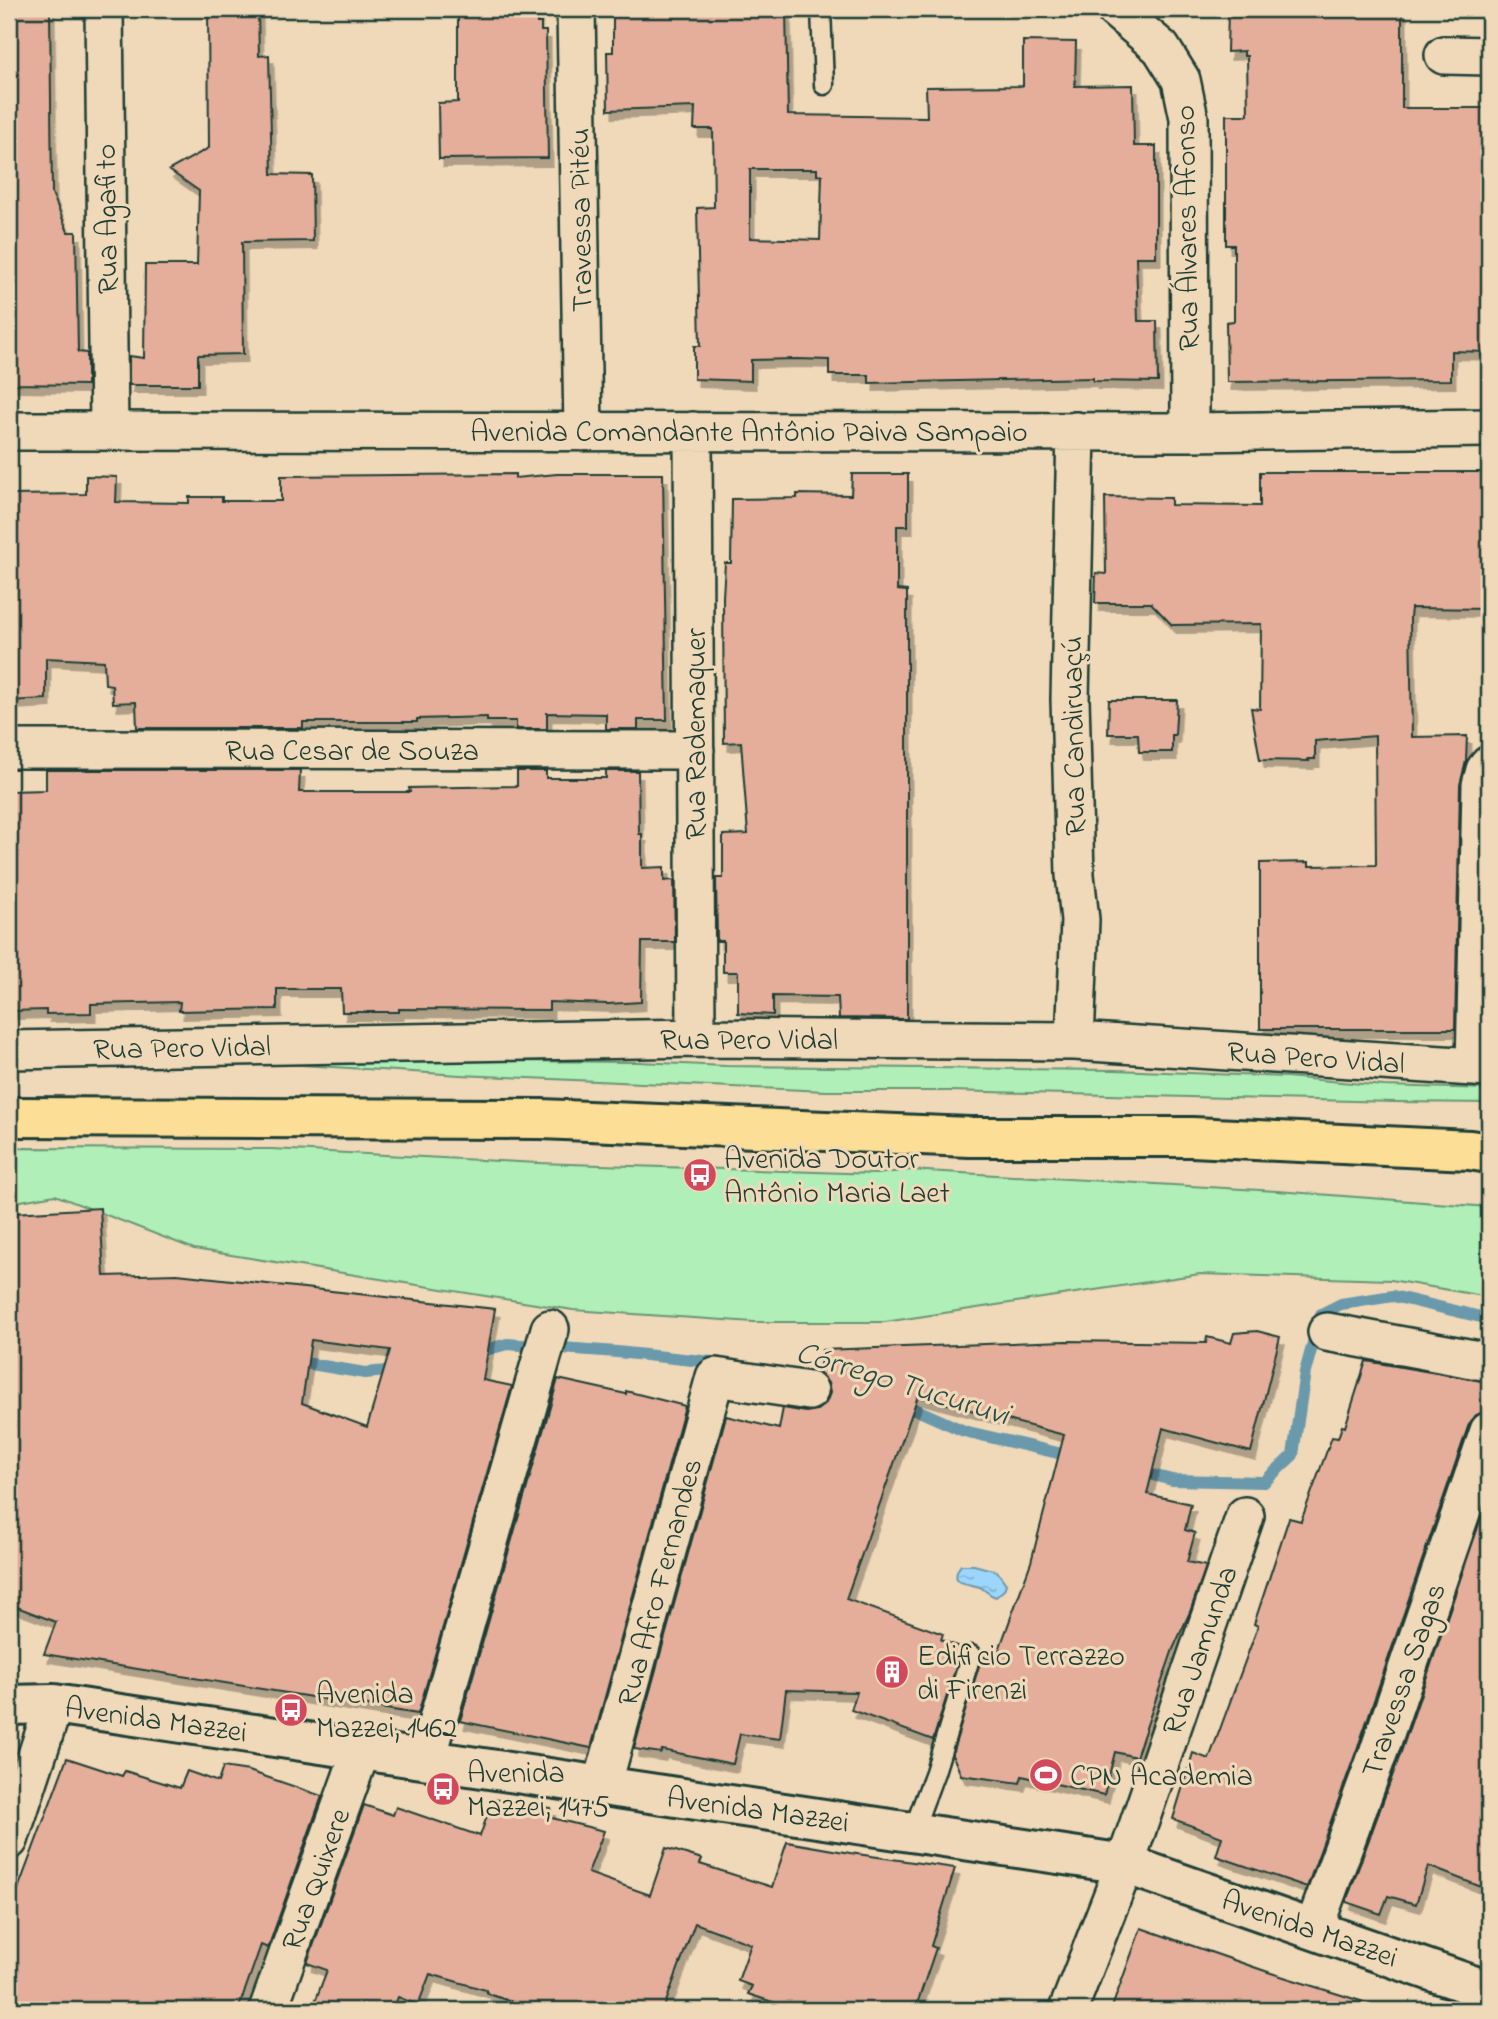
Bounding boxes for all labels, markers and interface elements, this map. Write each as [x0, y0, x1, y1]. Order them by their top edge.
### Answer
street label: Rua Álvares Afonso [1165, 105, 1213, 351]
street label: Travessa Pitéu [559, 127, 607, 313]
street label: Rua Agafito [86, 143, 132, 295]
street label: Avenida Comandante Antônio Paiva Sampaio [470, 412, 1028, 456]
street label: Rua Rademaquer [676, 627, 720, 840]
street label: Rua Candiruaçú [1052, 636, 1100, 836]
street label: Rua Cesar de Souza [225, 731, 479, 775]
street label: Rua Pero Vidal [660, 1020, 838, 1064]
street label: Rua Pero Vidal [93, 1026, 271, 1074]
street label: Rua Pero Vidal [1226, 1032, 1406, 1088]
place label: Avenida Doutor Antônio Maria Laet [724, 1139, 950, 1217]
bus stop icon: Avenida Doutor Antônio Maria Laet [681, 1156, 719, 1194]
water label: Córrego Tucuruvi [790, 1331, 1017, 1441]
street label: Rua Afro Fernandes [608, 1454, 716, 1712]
street label: Rua Jamunda [1152, 1560, 1251, 1742]
street label: Travessa Sagas [1352, 1578, 1460, 1784]
place label: Edificio Terrazzo di Firenzi [917, 1636, 1125, 1714]
building icon: Edificio Terrazzo di Firenzi [873, 1653, 911, 1691]
place label: Avenida Mazzei, 1462 [316, 1674, 457, 1752]
street label: Avenida Mazzei [62, 1687, 250, 1757]
bus stop icon: Avenida Mazzei, 1462 [272, 1691, 310, 1729]
place label: Avenida Mazzei, 1475 [467, 1753, 609, 1831]
sports icon: CPN Academia [1027, 1756, 1065, 1794]
place label: CPN Academia [1070, 1756, 1253, 1800]
bus stop icon: Avenida Mazzei, 1475 [424, 1770, 462, 1808]
street label: Avenida Mazzei [664, 1777, 852, 1847]
street label: Rua Quixere [272, 1802, 364, 1957]
street label: Avenida Mazzei [1215, 1880, 1403, 1982]

